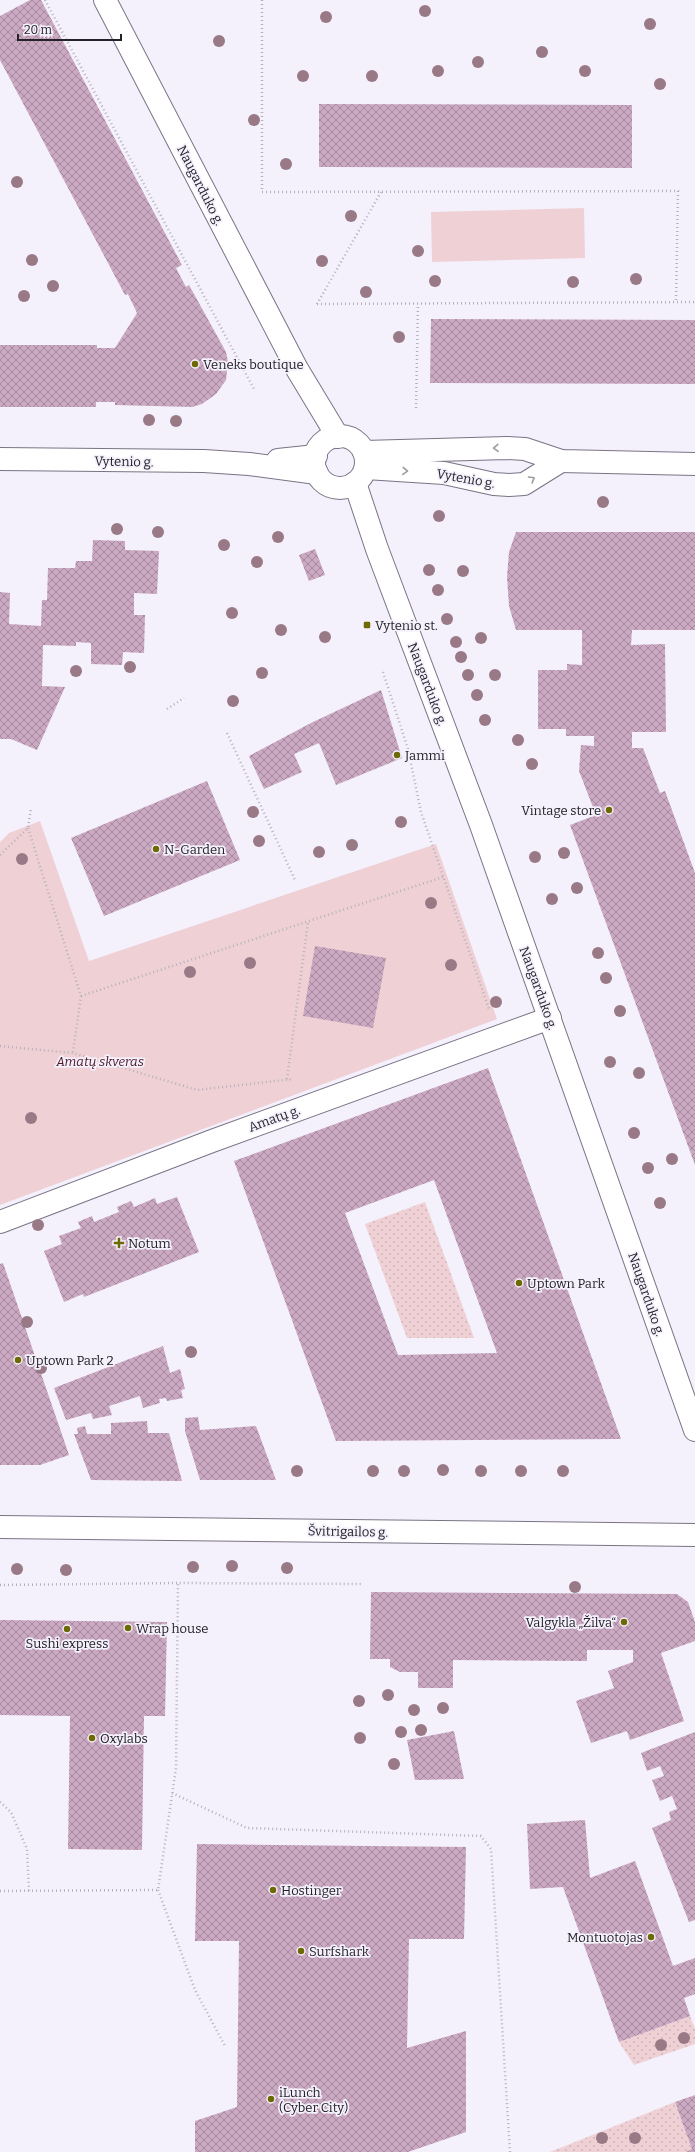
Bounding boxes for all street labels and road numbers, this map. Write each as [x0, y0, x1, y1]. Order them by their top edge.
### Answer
street label: Naugarduko g. [174, 143, 227, 228]
street label: Vytenio g. [94, 453, 154, 470]
street label: Vytenio g. [436, 466, 497, 491]
street label: Naugarduko g. [405, 641, 450, 728]
street label: Naugarduko g. [516, 944, 561, 1032]
street label: Amatų g. [246, 1102, 302, 1135]
street label: Naugarduko g. [625, 1250, 668, 1338]
street label: Švitrigailos g. [308, 1523, 388, 1540]

